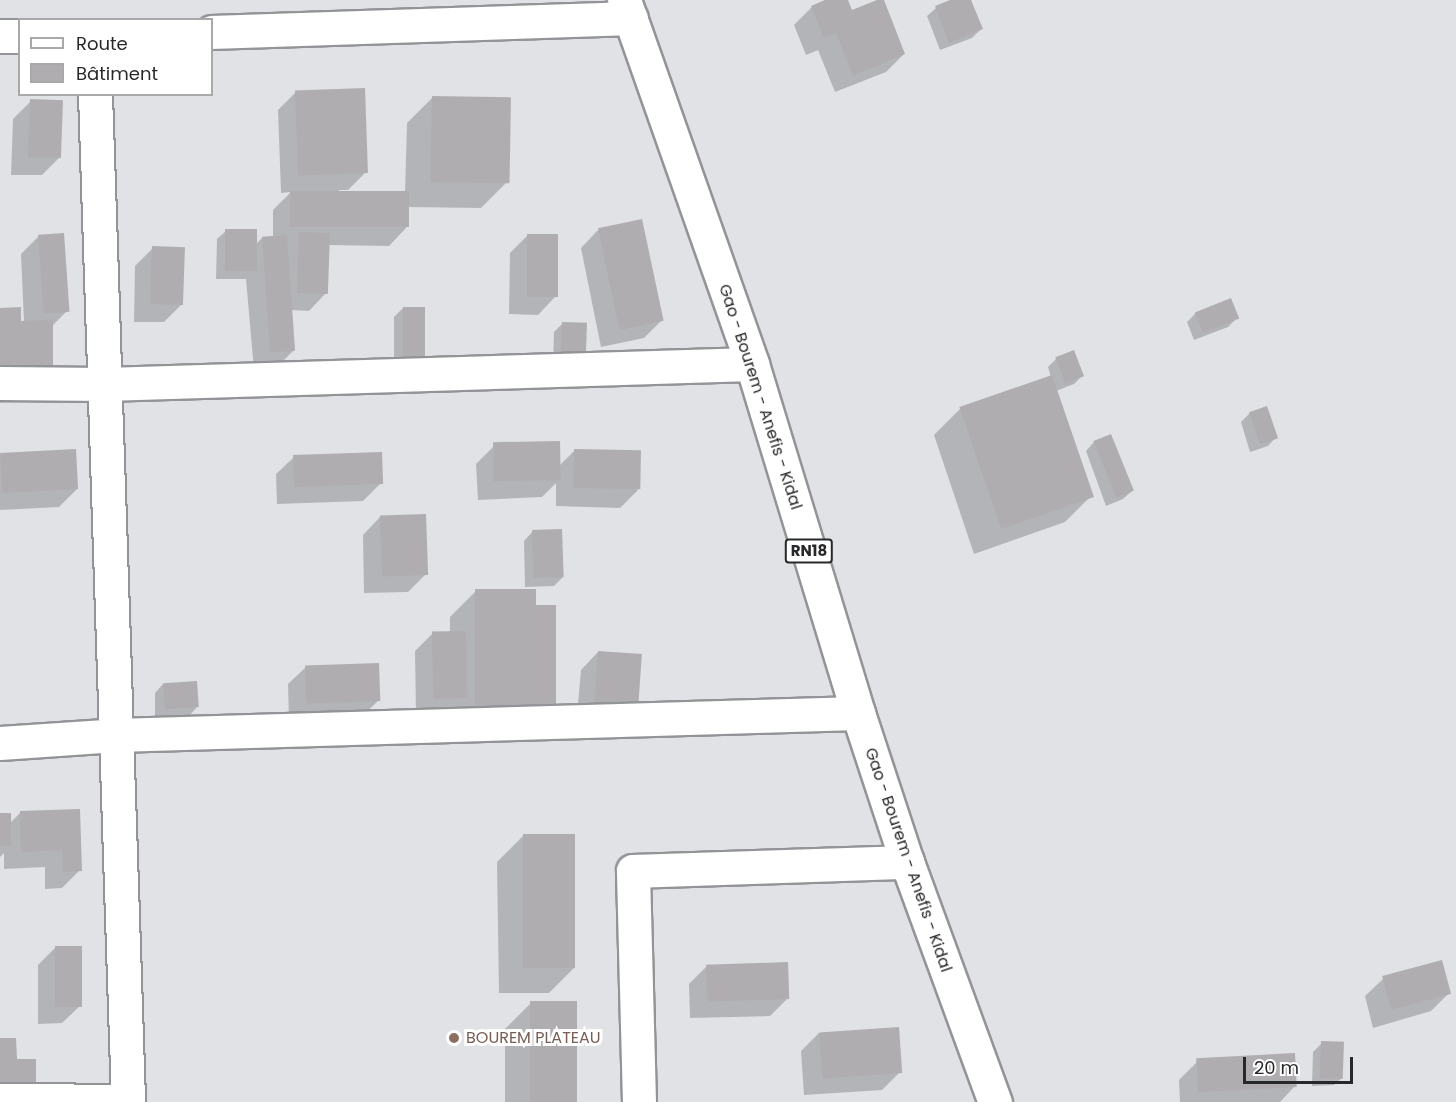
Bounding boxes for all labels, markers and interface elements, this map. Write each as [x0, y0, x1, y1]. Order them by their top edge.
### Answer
legend [18, 18, 213, 96]
text: Route [76, 31, 128, 56]
text: Bâtiment [76, 61, 158, 86]
street label: Gao - Bourem - Anefis - Kidal [714, 282, 806, 512]
road number: RN18 [784, 539, 834, 563]
street label: Gao - Bourem - Anefis - Kidal [861, 745, 955, 975]
place label: BOUREM PLATEAU [466, 1028, 601, 1048]
marker: BOUREM PLATEAU [447, 1031, 461, 1045]
scale bar [1246, 1045, 1356, 1083]
text: 20 m [1254, 1055, 1299, 1080]

